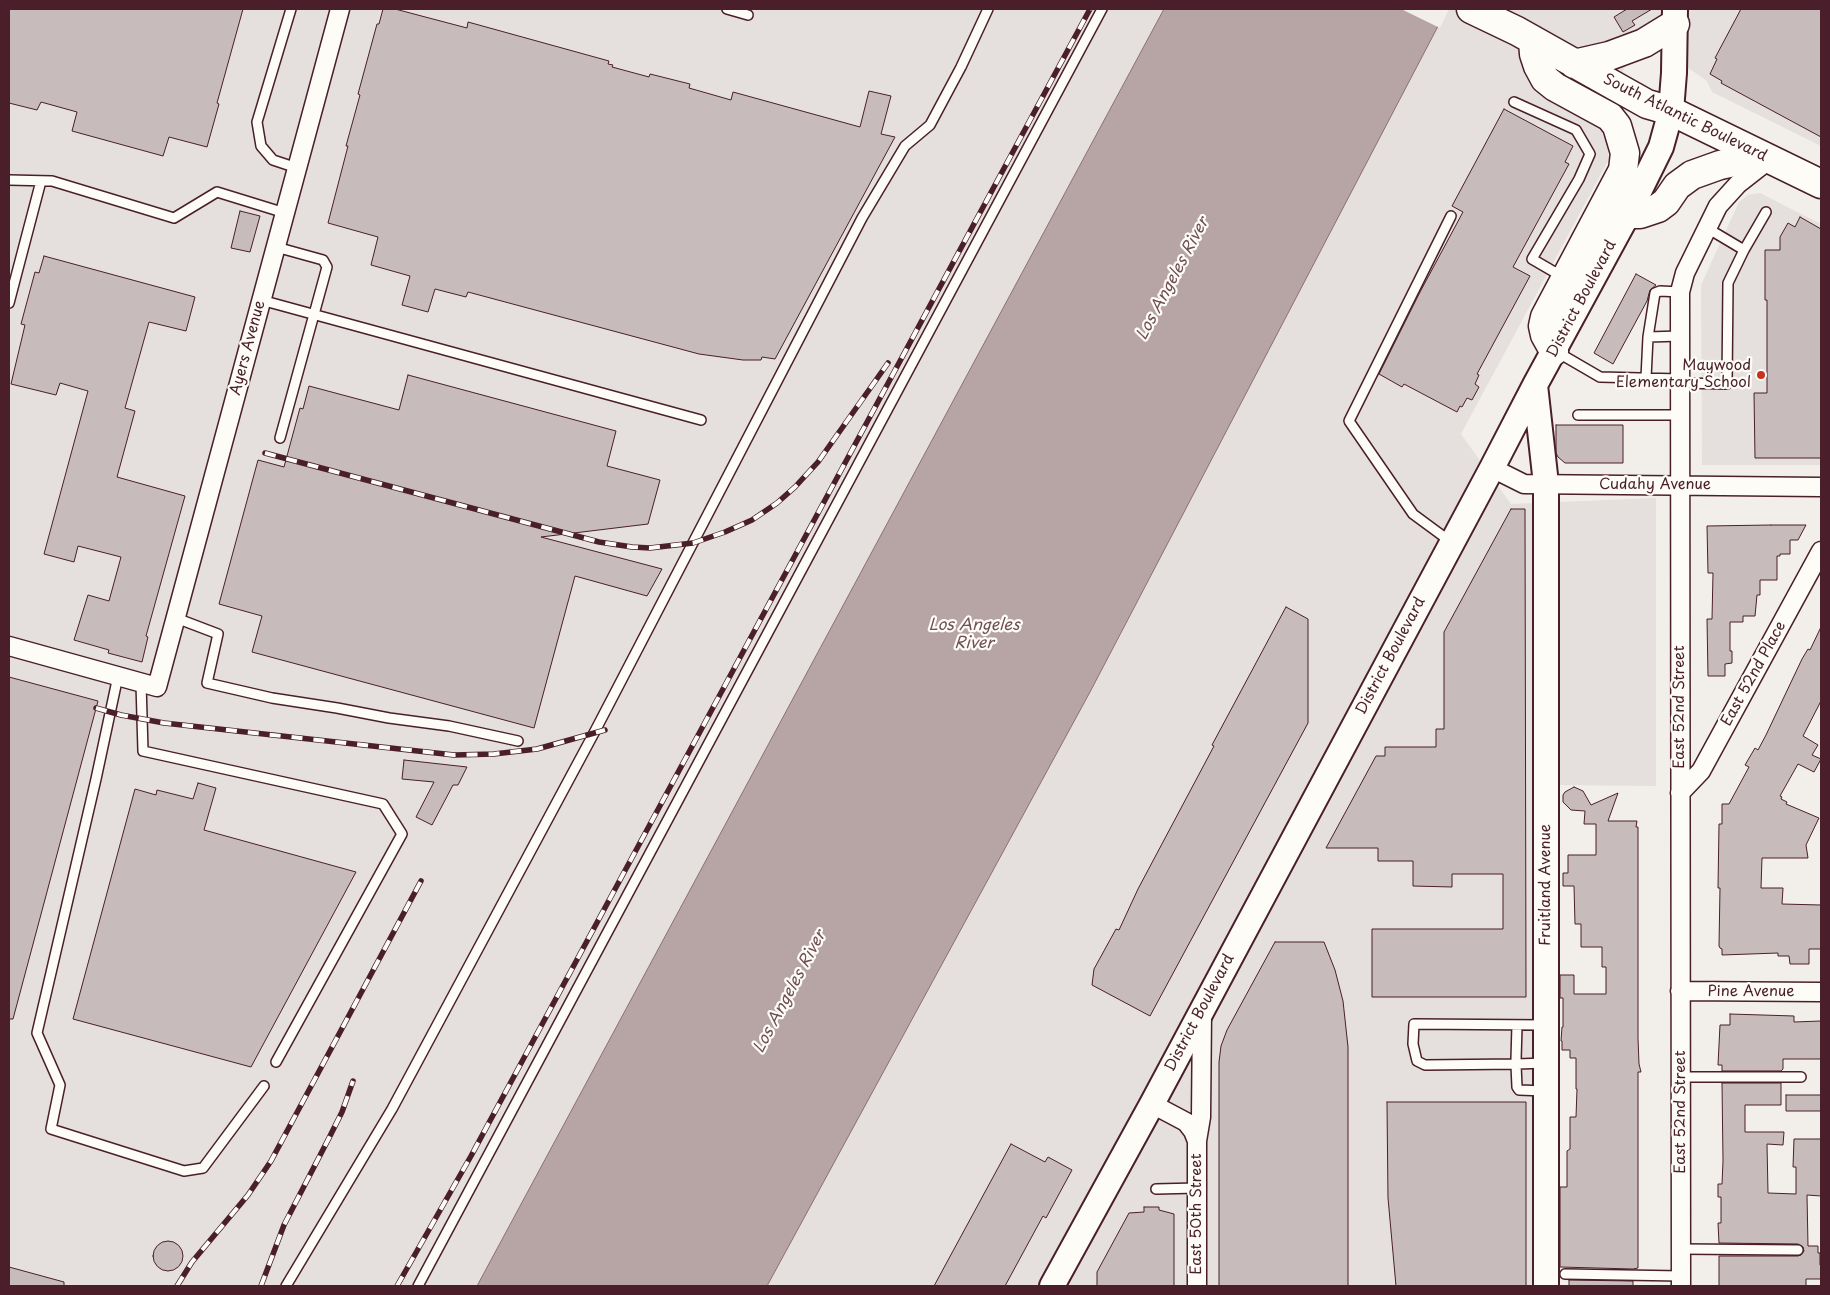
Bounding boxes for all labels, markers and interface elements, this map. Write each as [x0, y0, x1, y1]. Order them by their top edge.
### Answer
street label: South Atlantic Boulevard [1600, 70, 1770, 166]
water label: Los Angeles River [1133, 215, 1213, 343]
street label: District Boulevard [1544, 237, 1620, 361]
street label: Ayers Avenue [227, 299, 269, 397]
place label: Maywood Elementary School [1616, 357, 1751, 392]
marker: Maywood Elementary School [1755, 369, 1767, 381]
street label: Cudahy Avenue [1599, 476, 1711, 494]
street label: District Boulevard [1353, 594, 1429, 718]
water label: Los Angeles River [928, 616, 1020, 654]
street label: East 52nd Place [1718, 619, 1790, 729]
street label: East 52nd Street [1671, 645, 1689, 769]
street label: Fruitland Avenue [1537, 824, 1555, 946]
water label: Los Angeles River [750, 928, 830, 1056]
street label: District Boulevard [1162, 951, 1238, 1075]
street label: Pine Avenue [1708, 983, 1794, 1001]
street label: East 52nd Street [1672, 1050, 1690, 1174]
street label: East 50th Street [1188, 1153, 1206, 1275]

